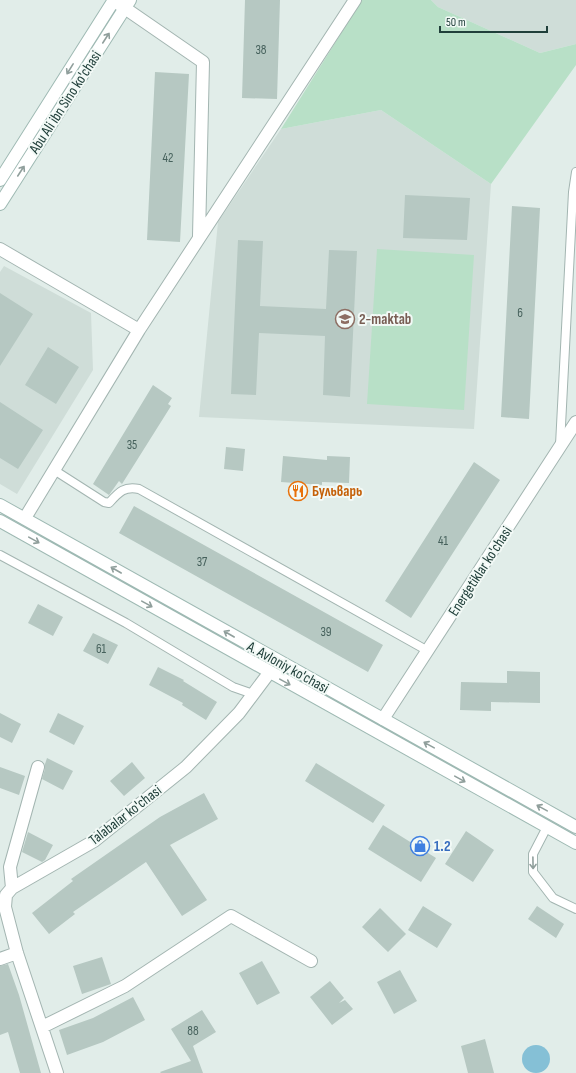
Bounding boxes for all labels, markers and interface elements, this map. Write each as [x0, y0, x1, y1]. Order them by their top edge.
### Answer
scale bar [440, 8, 547, 34]
text: 50 m [446, 15, 466, 30]
one-way arrow [102, 33, 110, 44]
house number: 38 [255, 42, 267, 58]
street label: Abu Ali ibn Sino ko'chasi [25, 47, 106, 158]
one-way arrow [66, 63, 75, 74]
house number: 42 [163, 150, 173, 166]
one-way arrow [17, 166, 25, 177]
house number: 6 [517, 305, 523, 321]
school or university icon: 2-maktab [334, 308, 356, 330]
place label: 2-maktab [359, 310, 411, 329]
house number: 35 [127, 437, 137, 453]
restaurant icon: Бульварь [287, 480, 309, 502]
place label: Бульварь [312, 482, 362, 501]
street label: Energetiklar ko'chasi [444, 523, 517, 620]
house number: 41 [438, 533, 448, 549]
one-way arrow [28, 537, 40, 545]
house number: 37 [197, 554, 208, 570]
one-way arrow [110, 566, 122, 573]
one-way arrow [141, 601, 153, 608]
house number: 39 [320, 624, 332, 640]
one-way arrow [223, 630, 235, 638]
street label: A. Avloniy ko'chasi [243, 637, 332, 698]
house number: 61 [96, 641, 107, 657]
one-way arrow [279, 678, 291, 686]
one-way arrow [423, 740, 435, 748]
one-way arrow [454, 775, 466, 783]
street label: Talabalar ko'chasi [85, 781, 166, 850]
one-way arrow [536, 804, 548, 812]
shop icon: 1.2 [409, 835, 431, 857]
place label: 1.2 [434, 837, 451, 856]
one-way arrow [529, 856, 537, 869]
house number: 88 [187, 1023, 199, 1039]

